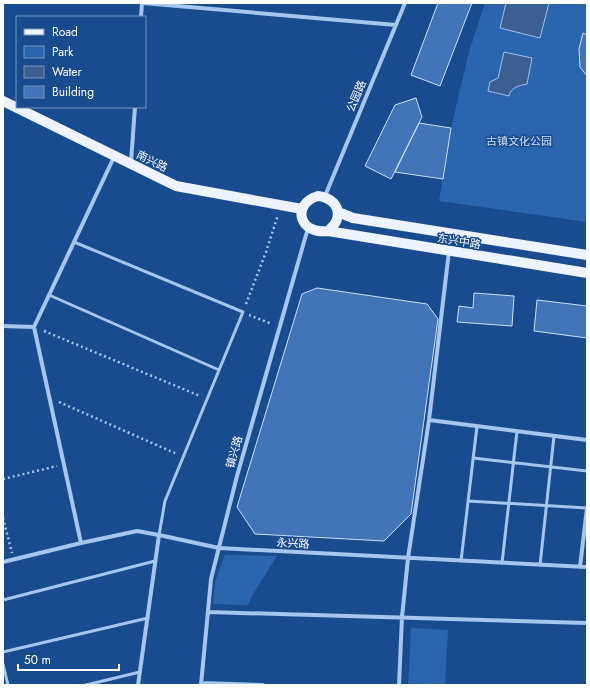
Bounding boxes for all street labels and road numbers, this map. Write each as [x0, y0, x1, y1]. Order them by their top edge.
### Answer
street label: 公园路 [342, 78, 370, 114]
street label: 南兴路 [134, 147, 170, 175]
street label: 东兴中路 [436, 230, 482, 252]
street label: 镇兴路 [222, 434, 246, 470]
street label: 永兴路 [276, 534, 310, 552]

